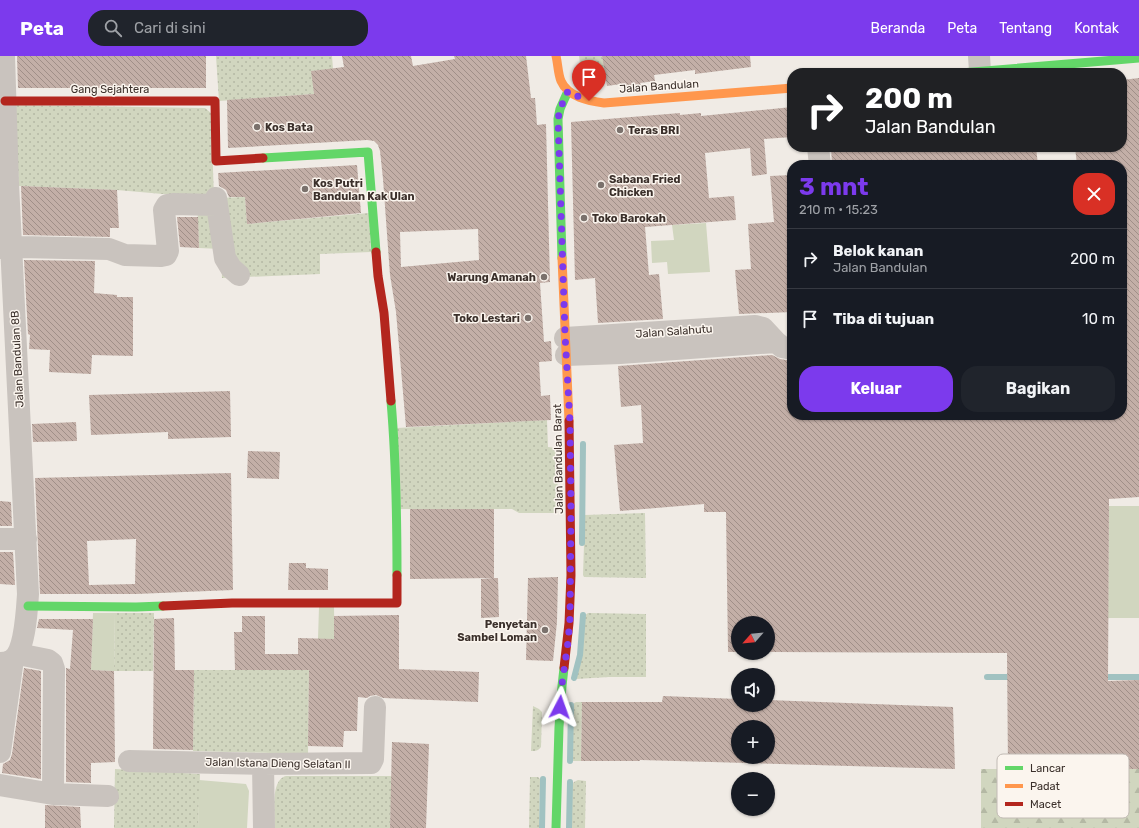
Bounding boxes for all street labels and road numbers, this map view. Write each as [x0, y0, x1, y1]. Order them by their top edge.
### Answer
street label: Jalan Bandulan [619, 77, 699, 96]
street label: Gang Sejahtera [71, 83, 149, 96]
street label: Jalan Bandulan 8B [8, 310, 27, 408]
street label: Jalan Salahutu [635, 322, 713, 341]
street label: Jalan Bandulan Barat [551, 403, 566, 514]
street label: Jalan Istana Dieng Selatan II [205, 756, 351, 771]

